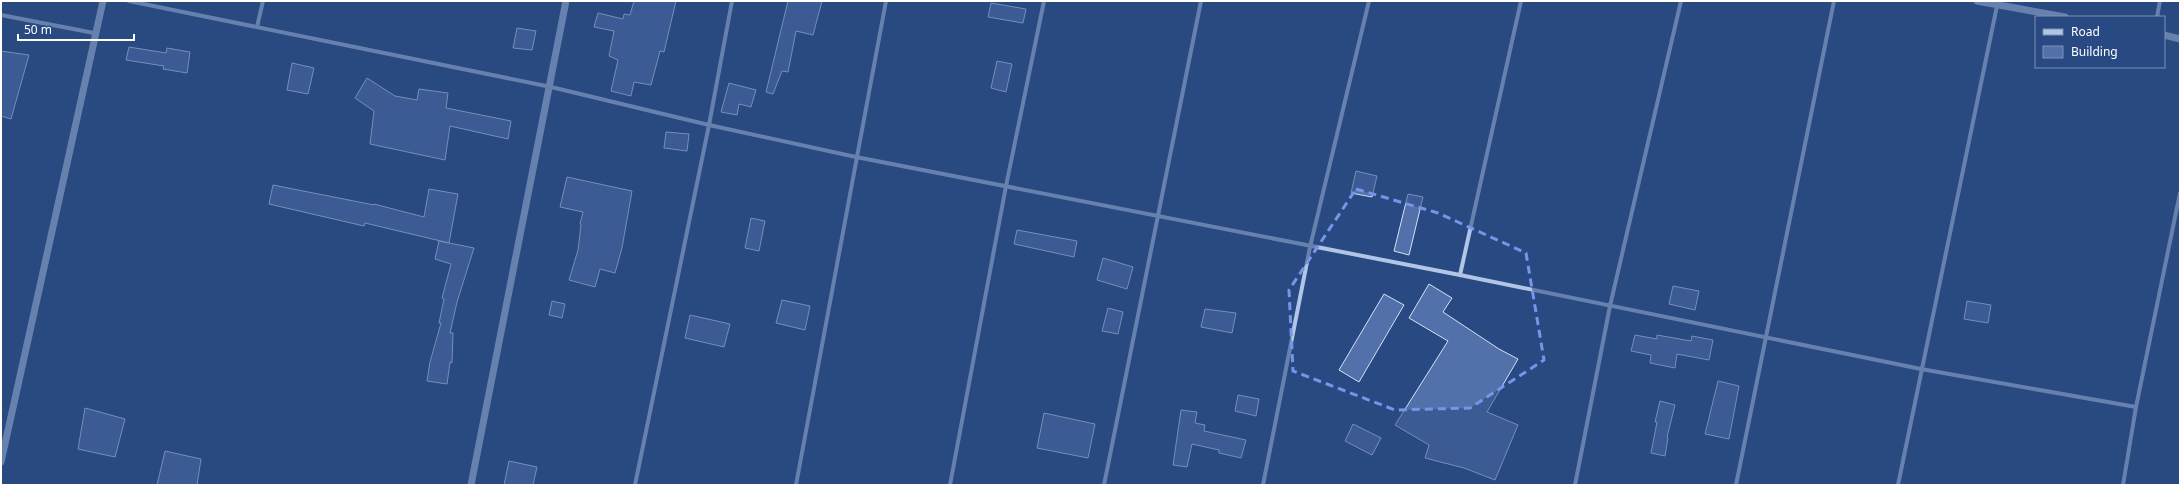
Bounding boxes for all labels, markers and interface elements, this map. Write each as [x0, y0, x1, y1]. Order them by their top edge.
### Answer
scale bar [18, 16, 134, 42]
legend [2035, 16, 2165, 68]
text: 50 m [24, 21, 52, 38]
text: Road [2071, 23, 2100, 40]
text: Building [2071, 43, 2118, 60]

